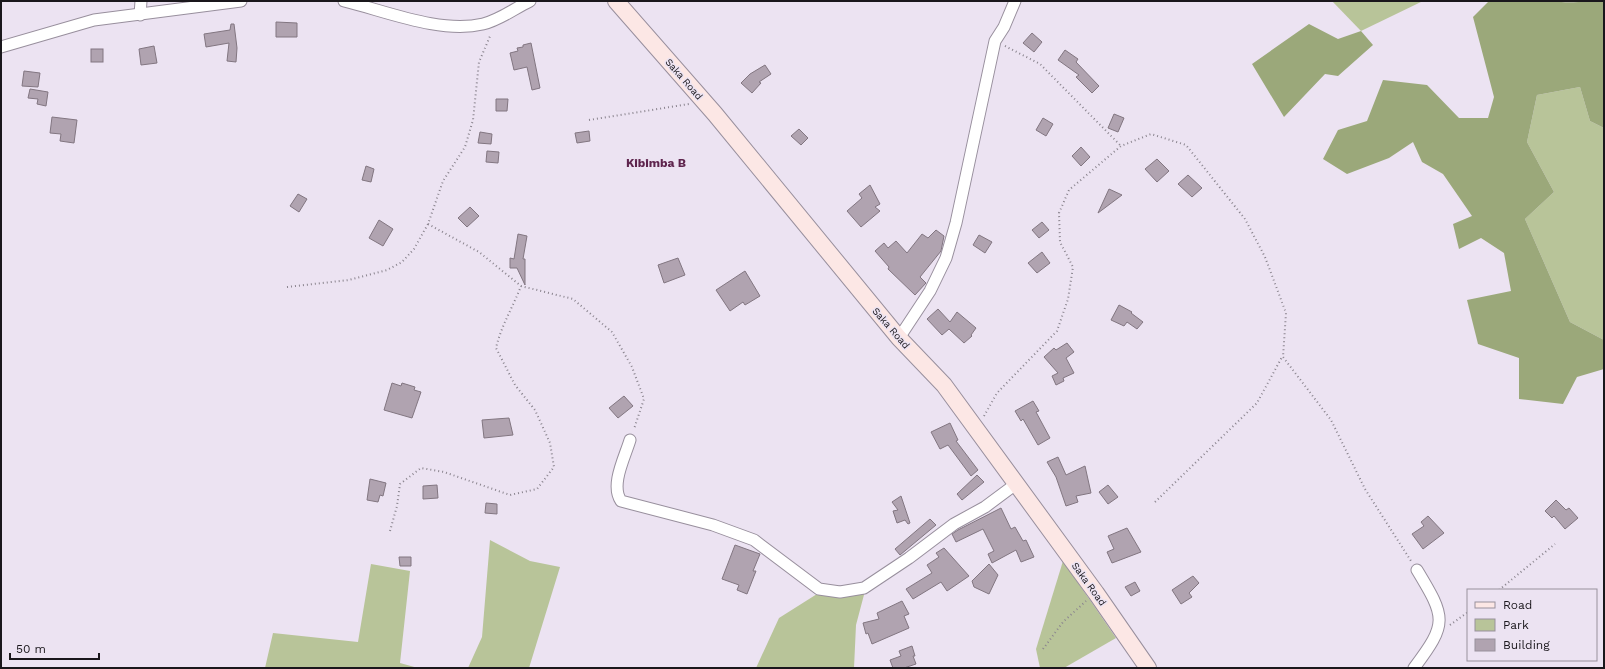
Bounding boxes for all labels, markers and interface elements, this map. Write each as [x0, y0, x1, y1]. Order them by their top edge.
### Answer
street label: Saka Road [663, 56, 705, 102]
district label: Kibimba B [626, 156, 686, 170]
street label: Saka Road [870, 305, 912, 351]
street label: Saka Road [1070, 560, 1108, 608]
legend [1467, 589, 1597, 661]
text: Road [1503, 598, 1532, 612]
text: Park [1503, 618, 1529, 632]
scale bar [10, 635, 99, 661]
text: Building [1503, 638, 1550, 652]
text: 50 m [16, 642, 46, 656]

